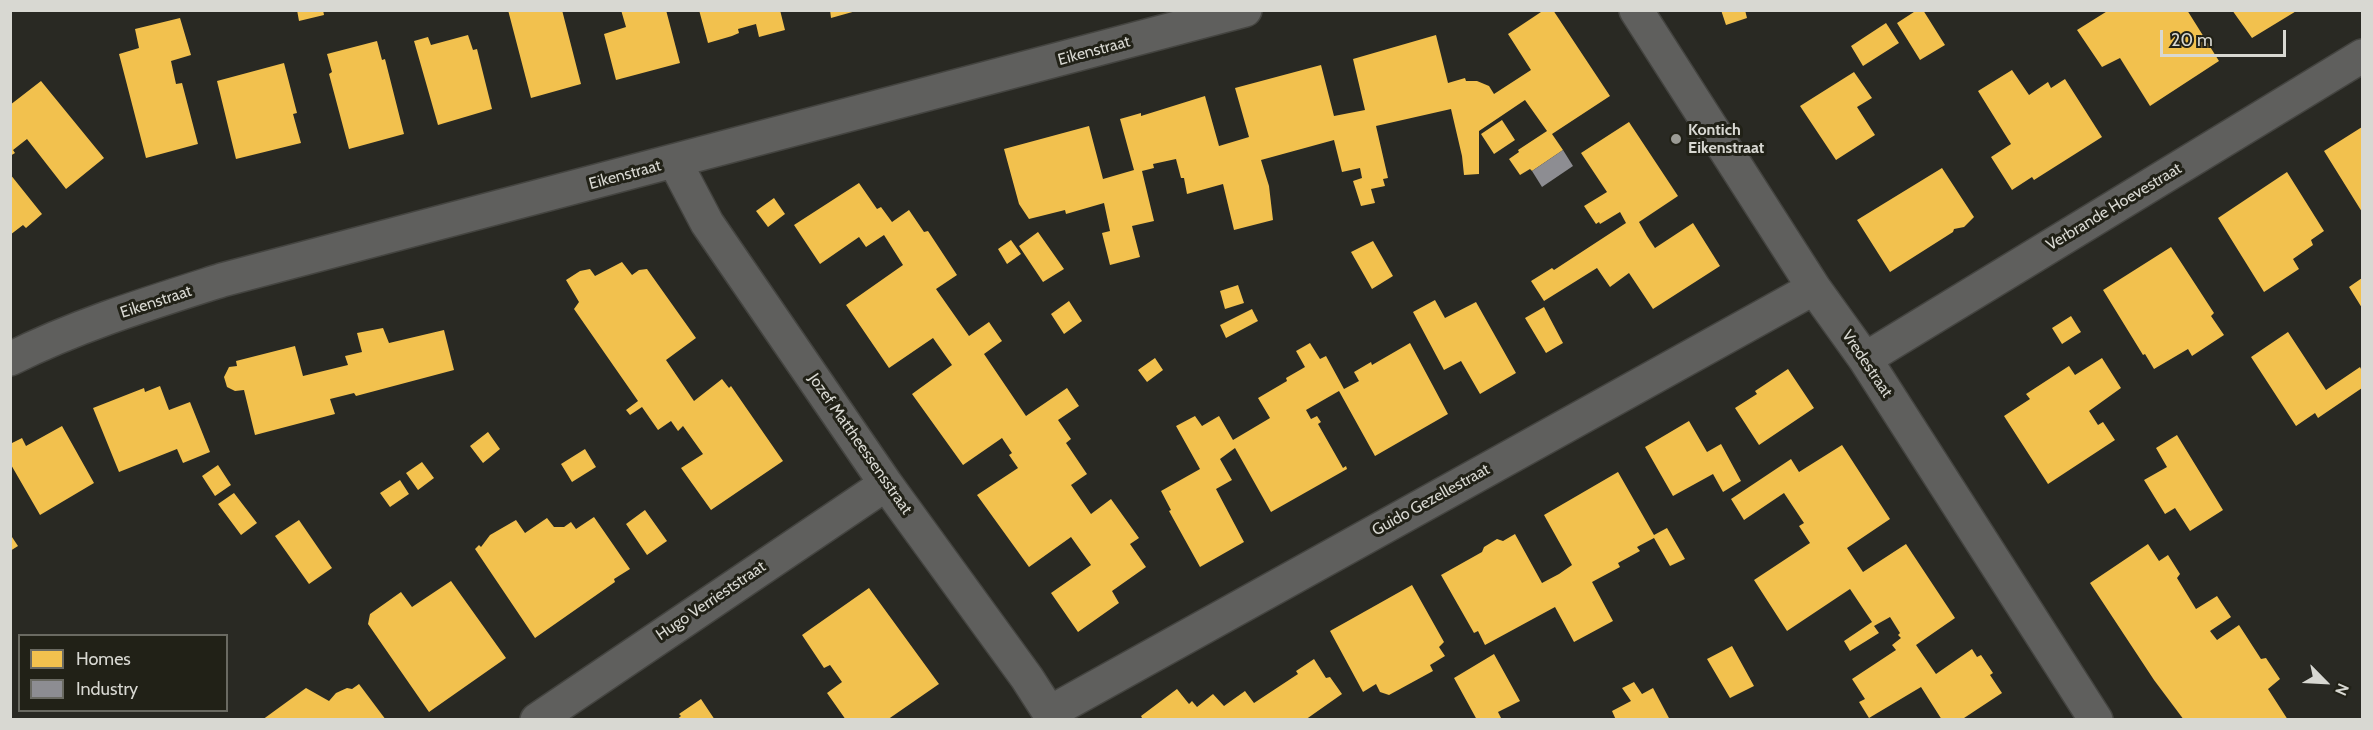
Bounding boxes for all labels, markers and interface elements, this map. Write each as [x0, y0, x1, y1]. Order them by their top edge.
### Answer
scale bar [2163, 18, 2289, 56]
text: 20 m [2171, 29, 2213, 51]
street label: Eikenstraat [1056, 32, 1132, 70]
place label: Kontich Eikenstraat [1688, 120, 1764, 158]
marker: Kontich Eikenstraat [1669, 132, 1683, 146]
street label: Eikenstraat [587, 156, 663, 194]
street label: Verbrande Hoevestraat [2043, 159, 2185, 255]
street label: Eikenstraat [118, 281, 194, 323]
street label: Vredestraat [1838, 327, 1896, 401]
street label: Jozef Mattheessensstraat [804, 370, 916, 518]
street label: Guido Gezellestraat [1369, 460, 1493, 540]
street label: Hugo Verrieststraat [653, 557, 769, 645]
legend [18, 634, 228, 712]
text: Homes [76, 648, 131, 670]
north arrow [2295, 652, 2355, 712]
text: Industry [76, 678, 138, 700]
text: N [2331, 680, 2353, 699]

